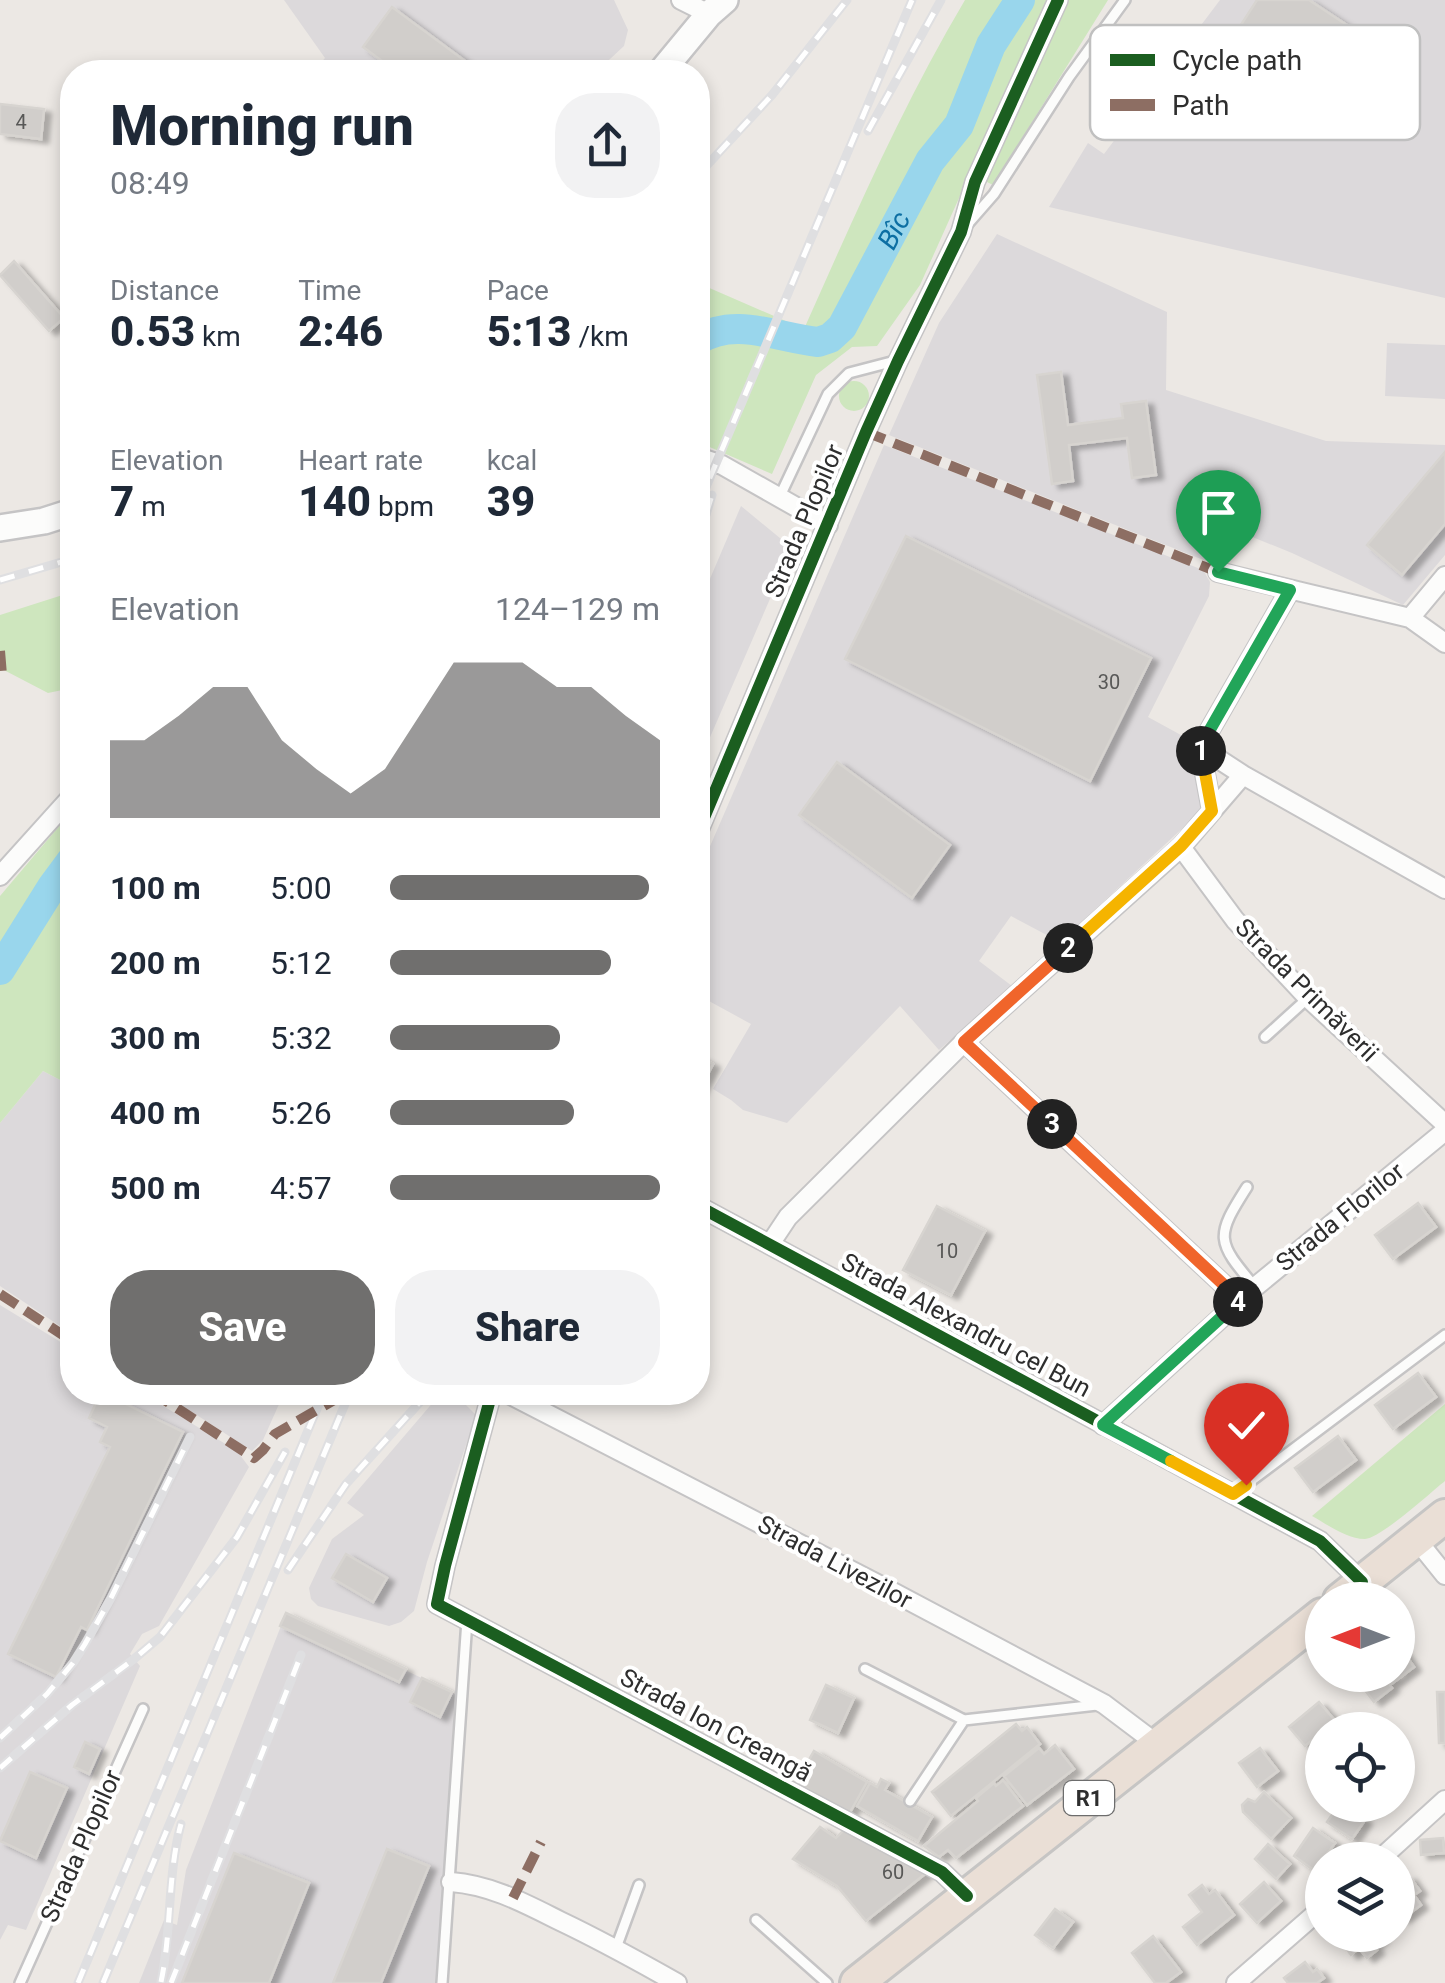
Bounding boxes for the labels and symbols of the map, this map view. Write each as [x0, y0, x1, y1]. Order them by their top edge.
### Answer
legend [1090, 25, 1420, 140]
text: Cycle path [1172, 44, 1302, 77]
text: Path [1172, 89, 1229, 122]
house number: 4 [15, 110, 27, 134]
water label: Bîc [870, 205, 917, 254]
street label: Strada Plopilor [759, 440, 850, 602]
pin [1176, 470, 1261, 573]
house number: 30 [1098, 670, 1120, 694]
pin: 1 [1176, 726, 1226, 776]
street label: Strada Primăverii [1230, 913, 1384, 1067]
pin: 2 [1043, 923, 1093, 973]
pin: 3 [1027, 1099, 1077, 1149]
street label: Strada Florilor [1270, 1156, 1410, 1277]
house number: 10 [936, 1239, 958, 1263]
street label: Strada Alexandru cel Bun [836, 1247, 1096, 1403]
pin: 4 [1213, 1277, 1263, 1327]
pin [1204, 1383, 1289, 1486]
street label: Strada Livezilor [753, 1509, 918, 1615]
north arrow [1305, 1582, 1415, 1692]
street label: Strada Ion Creangă [615, 1662, 817, 1788]
street label: Strada Plopilor [34, 1765, 128, 1927]
road number: R1 [1064, 1781, 1114, 1815]
house number: 60 [882, 1860, 904, 1884]

